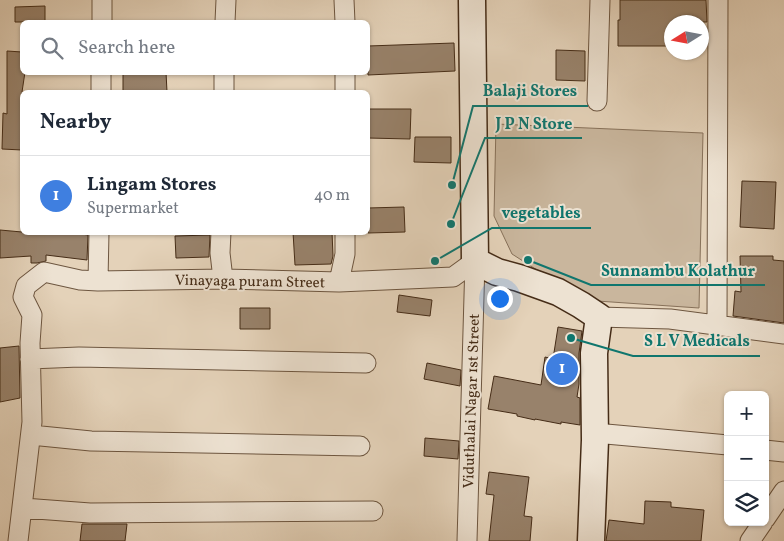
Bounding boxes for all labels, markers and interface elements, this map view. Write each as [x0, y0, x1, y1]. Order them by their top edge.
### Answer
north arrow [664, 15, 709, 60]
search box [20, 20, 370, 75]
icon: search [38, 34, 66, 62]
text: Search here [78, 35, 175, 61]
callout: Balaji Stores [473, 75, 588, 106]
text: Balaji Stores [483, 81, 577, 103]
callout: J P N Store [485, 107, 582, 138]
text: Nearby [40, 108, 111, 137]
text: J P N Store [495, 114, 572, 136]
text: Lingam Stores [87, 172, 217, 198]
text: 1 [53, 185, 59, 207]
text: 40 m [314, 185, 350, 207]
callout: vegetables [492, 197, 591, 228]
text: Supermarket [87, 198, 179, 220]
text: vegetables [501, 203, 581, 225]
callout: Sunnambu Kolathur [591, 254, 765, 285]
text: Sunnambu Kolathur [601, 261, 755, 283]
street label: Vinayaga puram Street [175, 271, 325, 294]
your location [487, 286, 513, 312]
street label: Viduthalai Nagar 1st Street [459, 313, 486, 489]
callout: S L V Medicals [633, 325, 760, 356]
text: S L V Medicals [644, 331, 750, 353]
pin: 1 [546, 350, 578, 388]
map controls [724, 391, 769, 526]
button: + [724, 391, 769, 436]
button: − [724, 436, 769, 481]
button: layers [724, 481, 769, 526]

